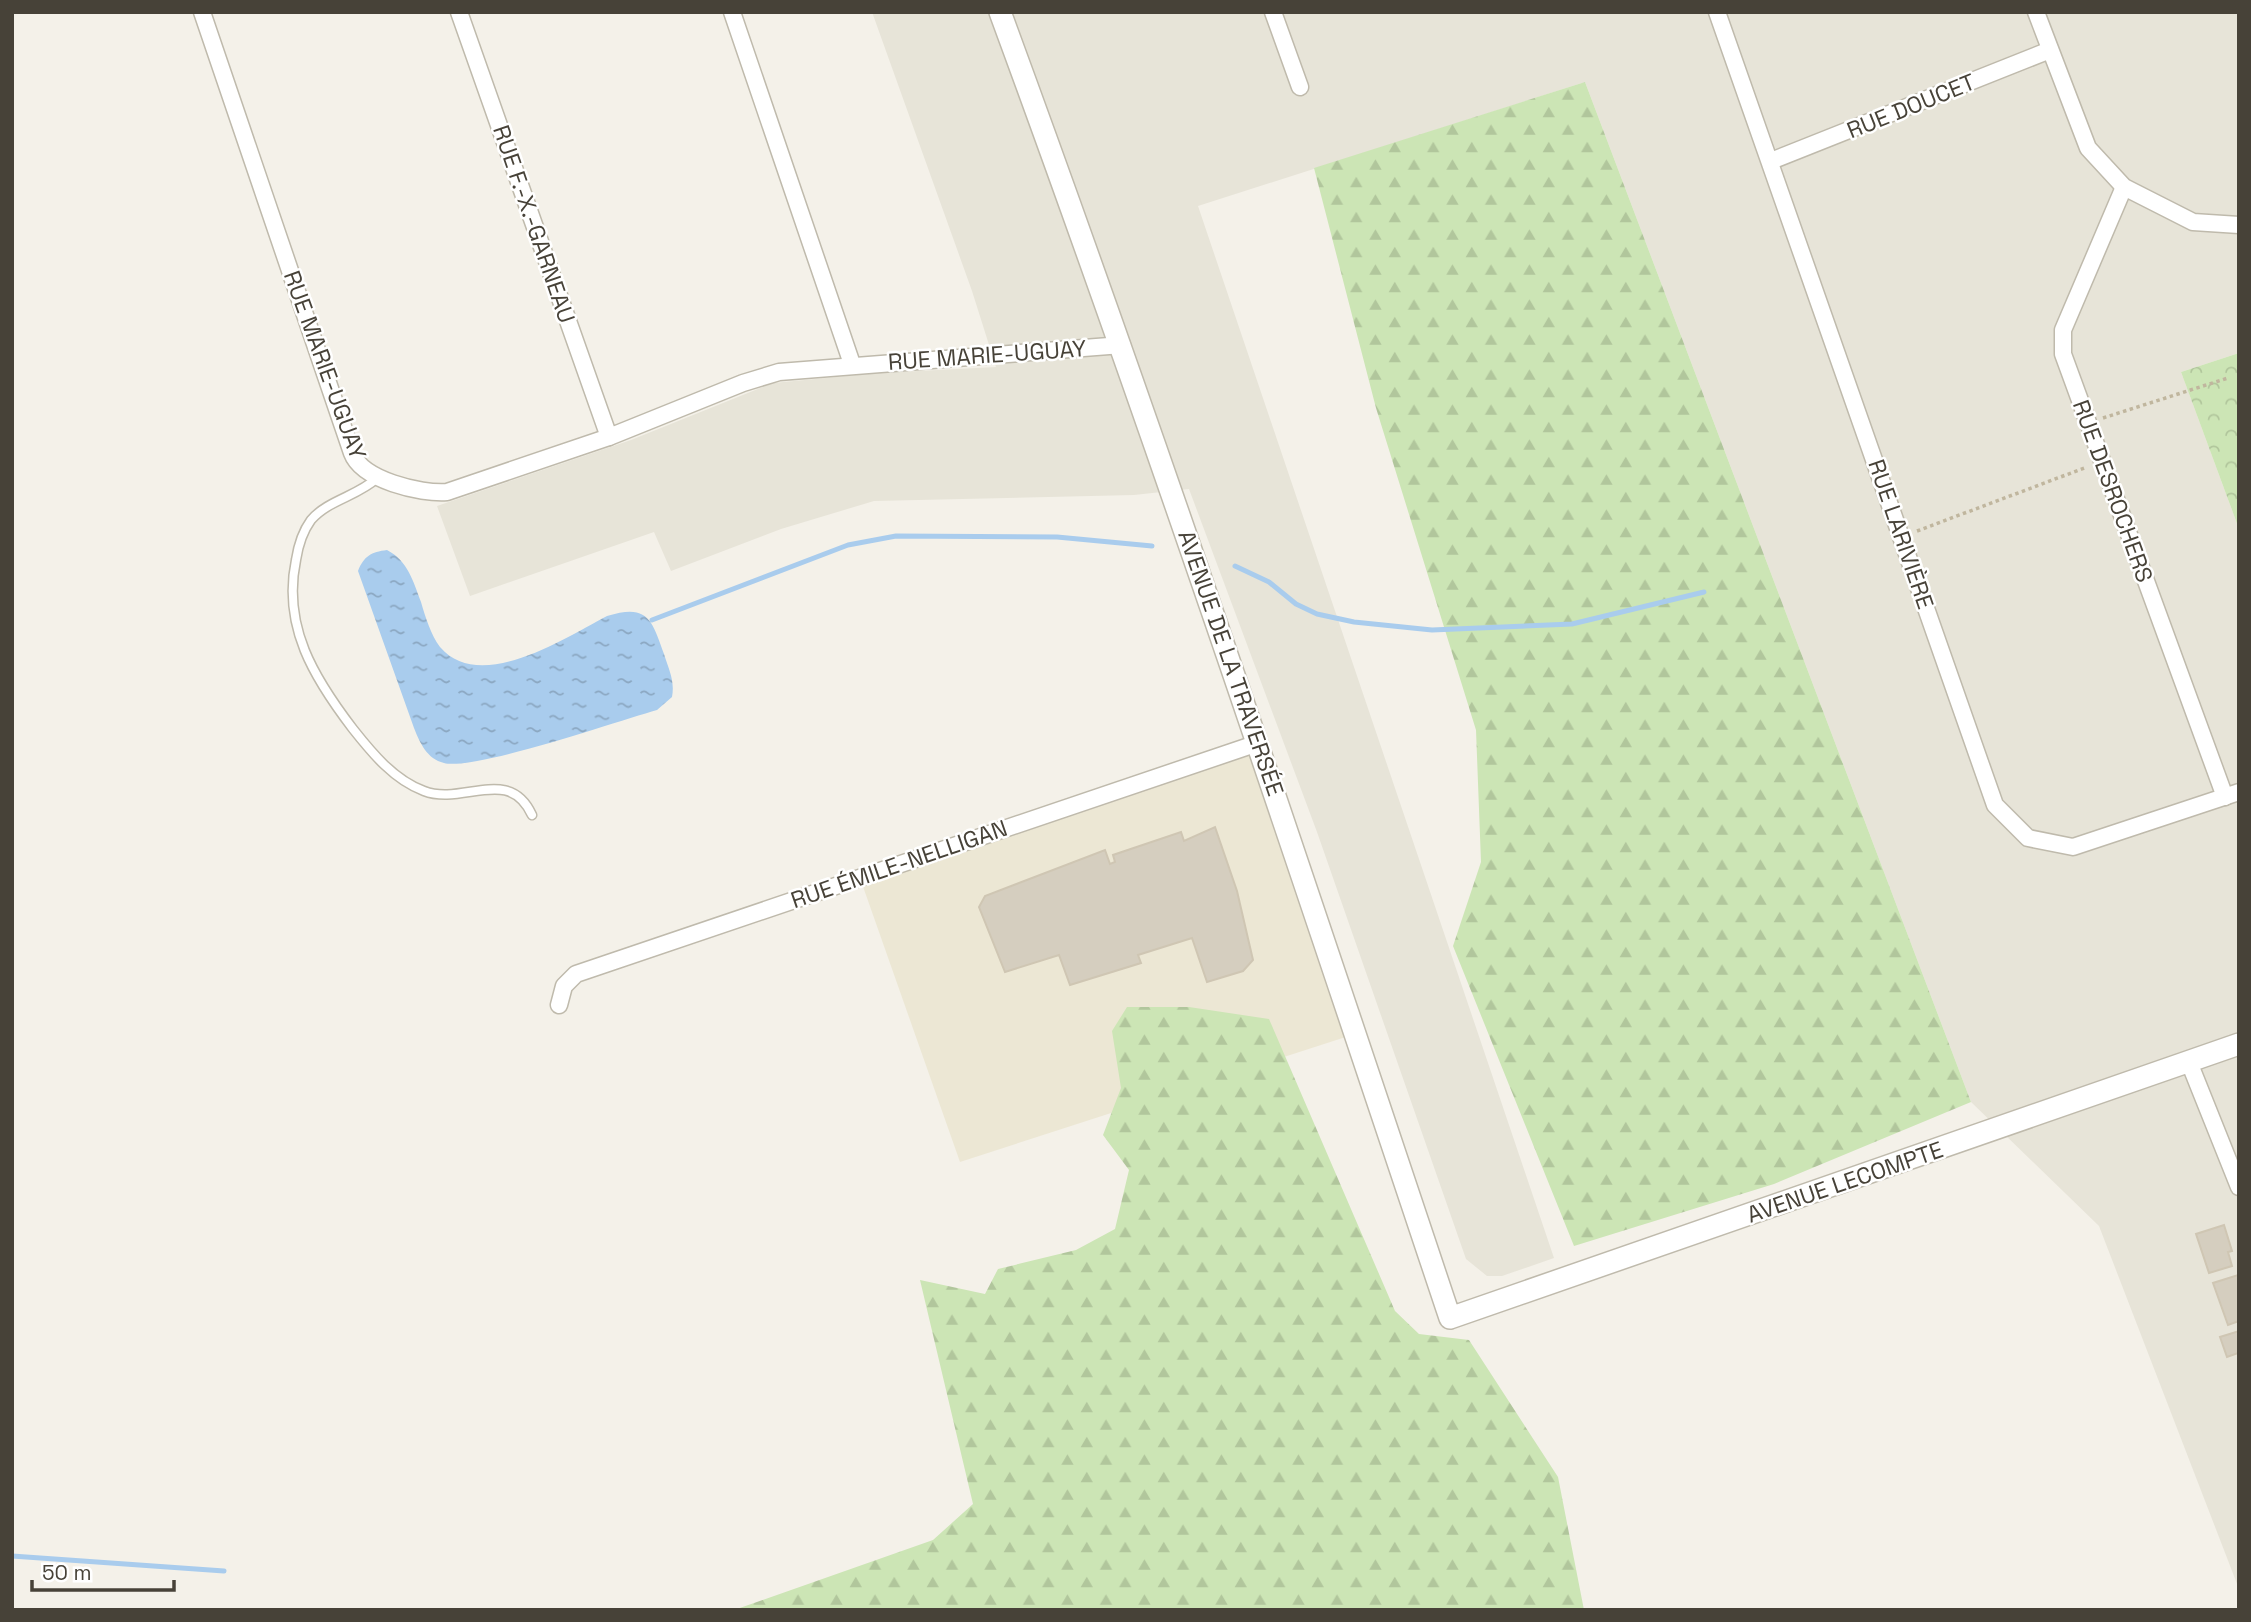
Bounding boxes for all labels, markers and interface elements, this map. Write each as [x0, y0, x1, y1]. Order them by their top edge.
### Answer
street label: RUE DOUCET [1842, 67, 1980, 145]
street label: RUE F.-X.-GARNEAU [486, 121, 582, 327]
street label: RUE MARIE-UGUAY [277, 266, 373, 464]
street label: RUE MARIE-UGUAY [887, 333, 1087, 377]
street label: RUE DESROCHERS [2066, 396, 2160, 586]
street label: RUE LARIVIÈRE [1861, 455, 1941, 613]
street label: AVENUE DE LA TRAVERSÉE [1171, 526, 1291, 800]
street label: RUE ÉMILE-NELLIGAN [787, 813, 1011, 915]
street label: AVENUE LECOMPTE [1743, 1134, 1947, 1230]
scale bar [32, 1548, 173, 1592]
text: 50 m [42, 1559, 92, 1586]

